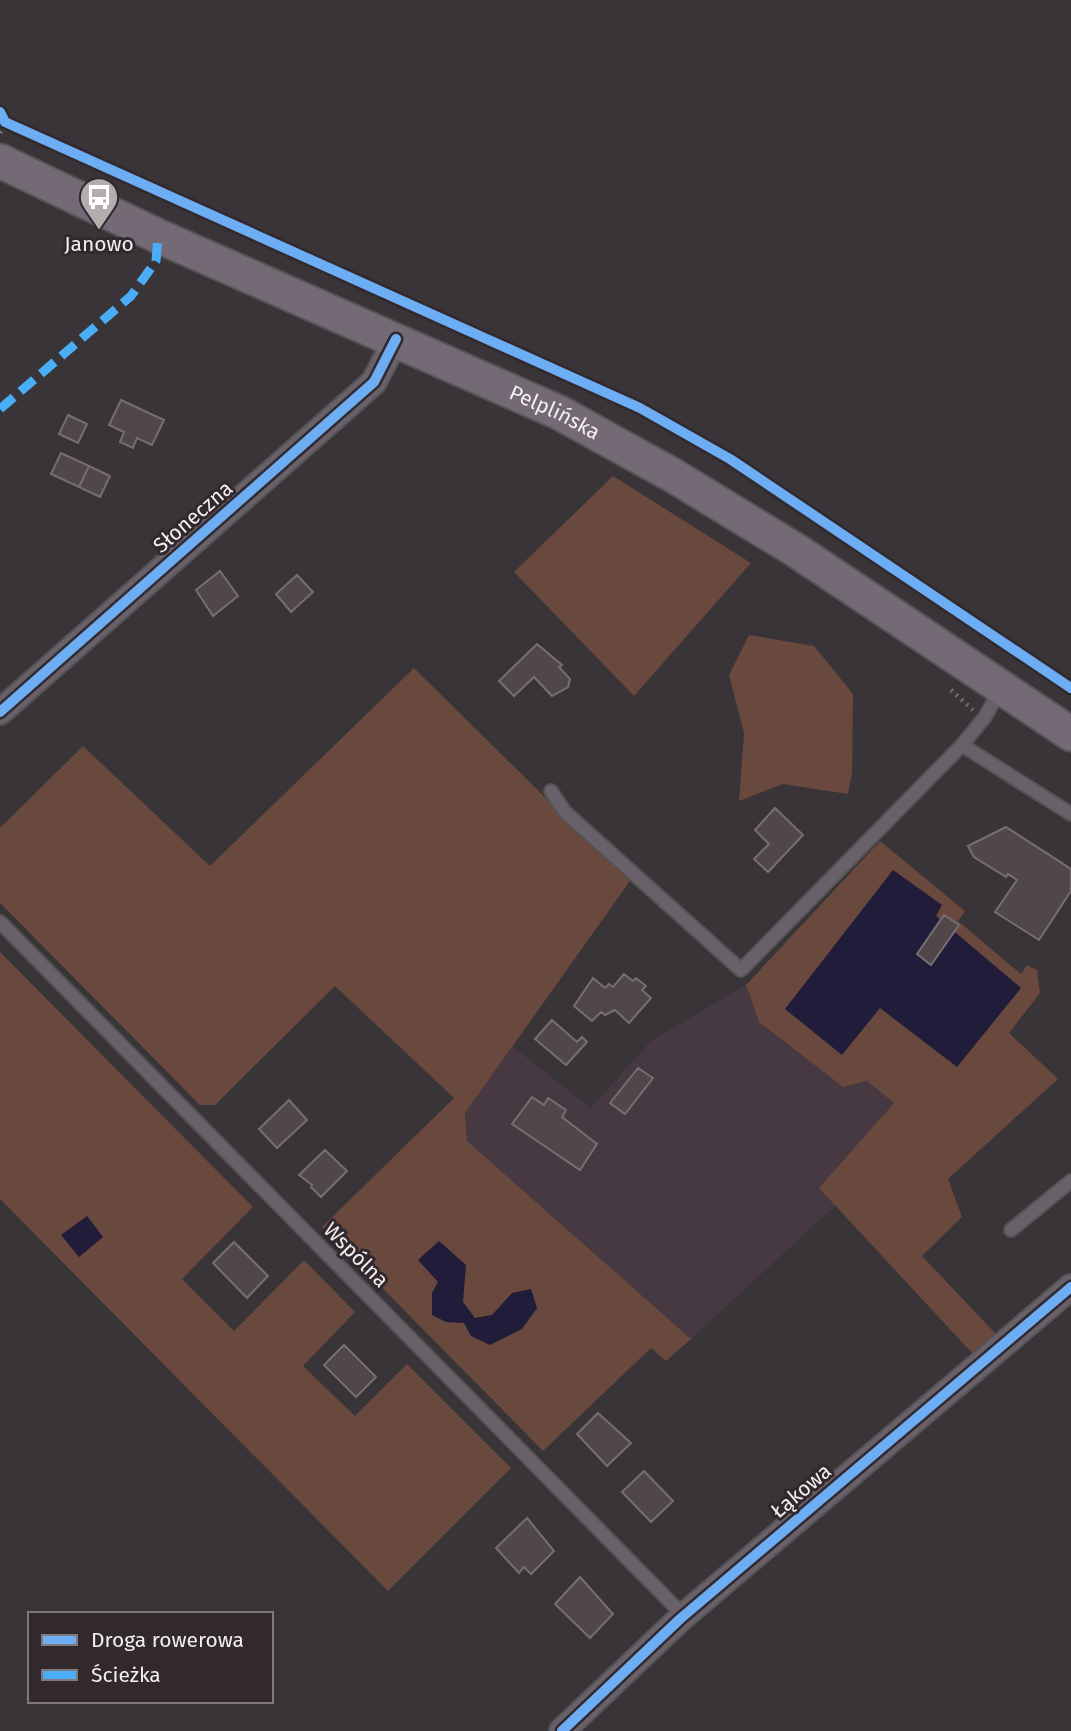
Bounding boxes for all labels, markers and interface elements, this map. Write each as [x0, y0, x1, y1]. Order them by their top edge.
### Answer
bus stop icon: Janowo [78, 176, 120, 231]
place label: Janowo [64, 231, 134, 257]
street label: Pelplińska [505, 379, 605, 446]
street label: Słoneczna [148, 475, 238, 559]
street label: Wspólna [318, 1217, 394, 1293]
street label: Łąkowa [765, 1458, 837, 1524]
legend [28, 1612, 273, 1703]
text: Droga rowerowa [91, 1627, 244, 1653]
text: Ścieżka [91, 1662, 161, 1688]

